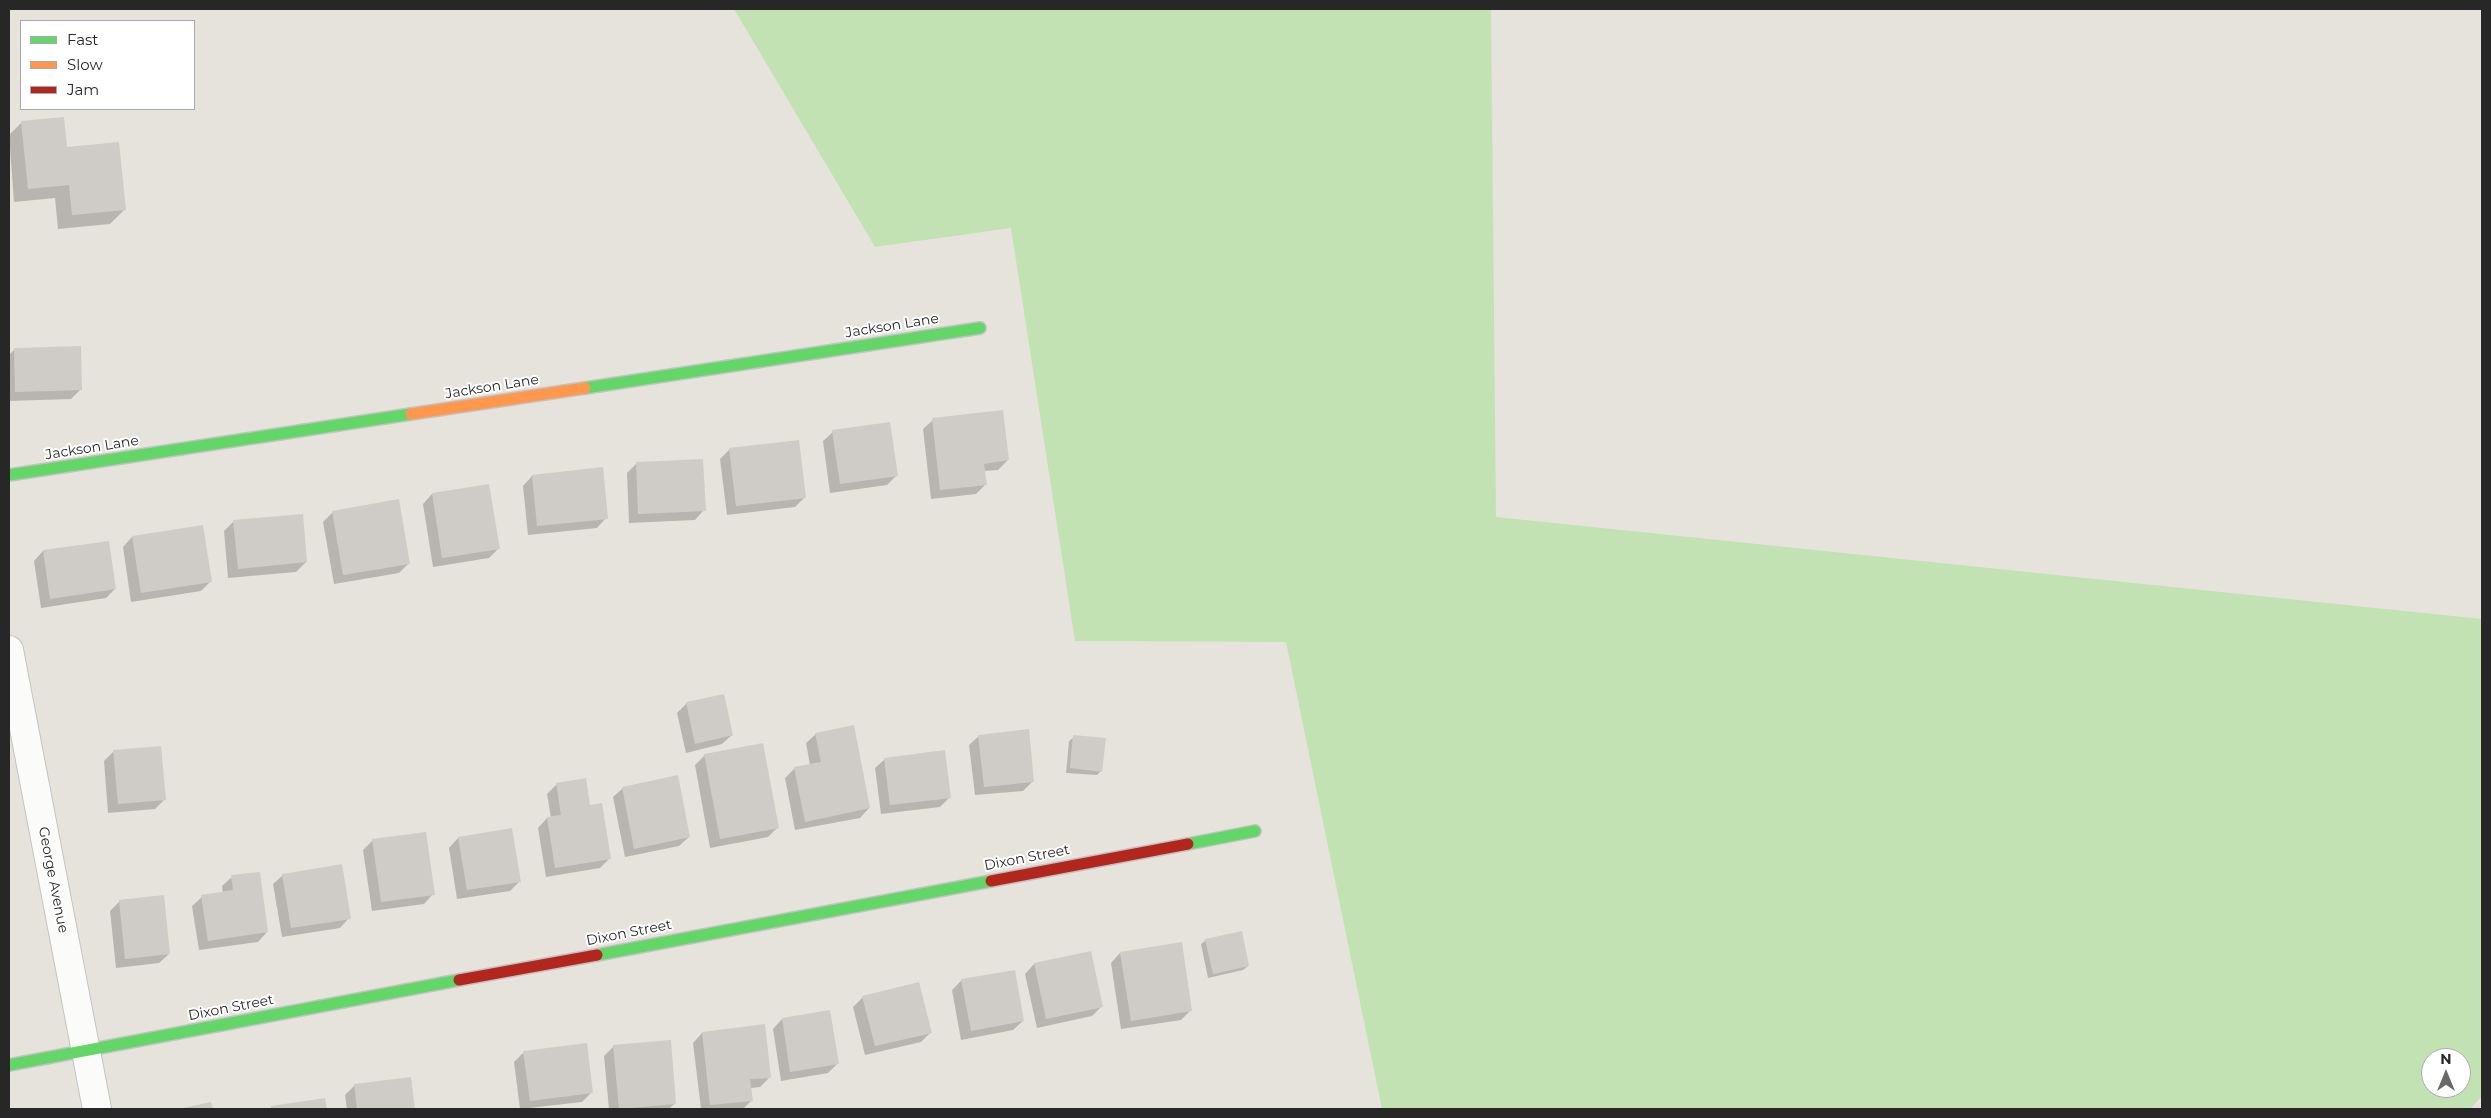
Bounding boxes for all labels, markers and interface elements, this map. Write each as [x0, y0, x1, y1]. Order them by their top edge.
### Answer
legend [20, 20, 195, 110]
text: Fast [67, 30, 98, 49]
text: Slow [67, 55, 103, 74]
text: Jam [67, 80, 99, 99]
street label: Jackson Lane [844, 310, 940, 342]
street label: Jackson Lane [444, 371, 540, 403]
street label: Jackson Lane [44, 432, 140, 464]
street label: George Avenue [34, 825, 72, 935]
street label: Dixon Street [983, 841, 1071, 875]
street label: Dixon Street [585, 916, 673, 950]
street label: Dixon Street [187, 991, 275, 1025]
north arrow [2421, 1048, 2471, 1098]
text: N [2440, 1050, 2452, 1068]

